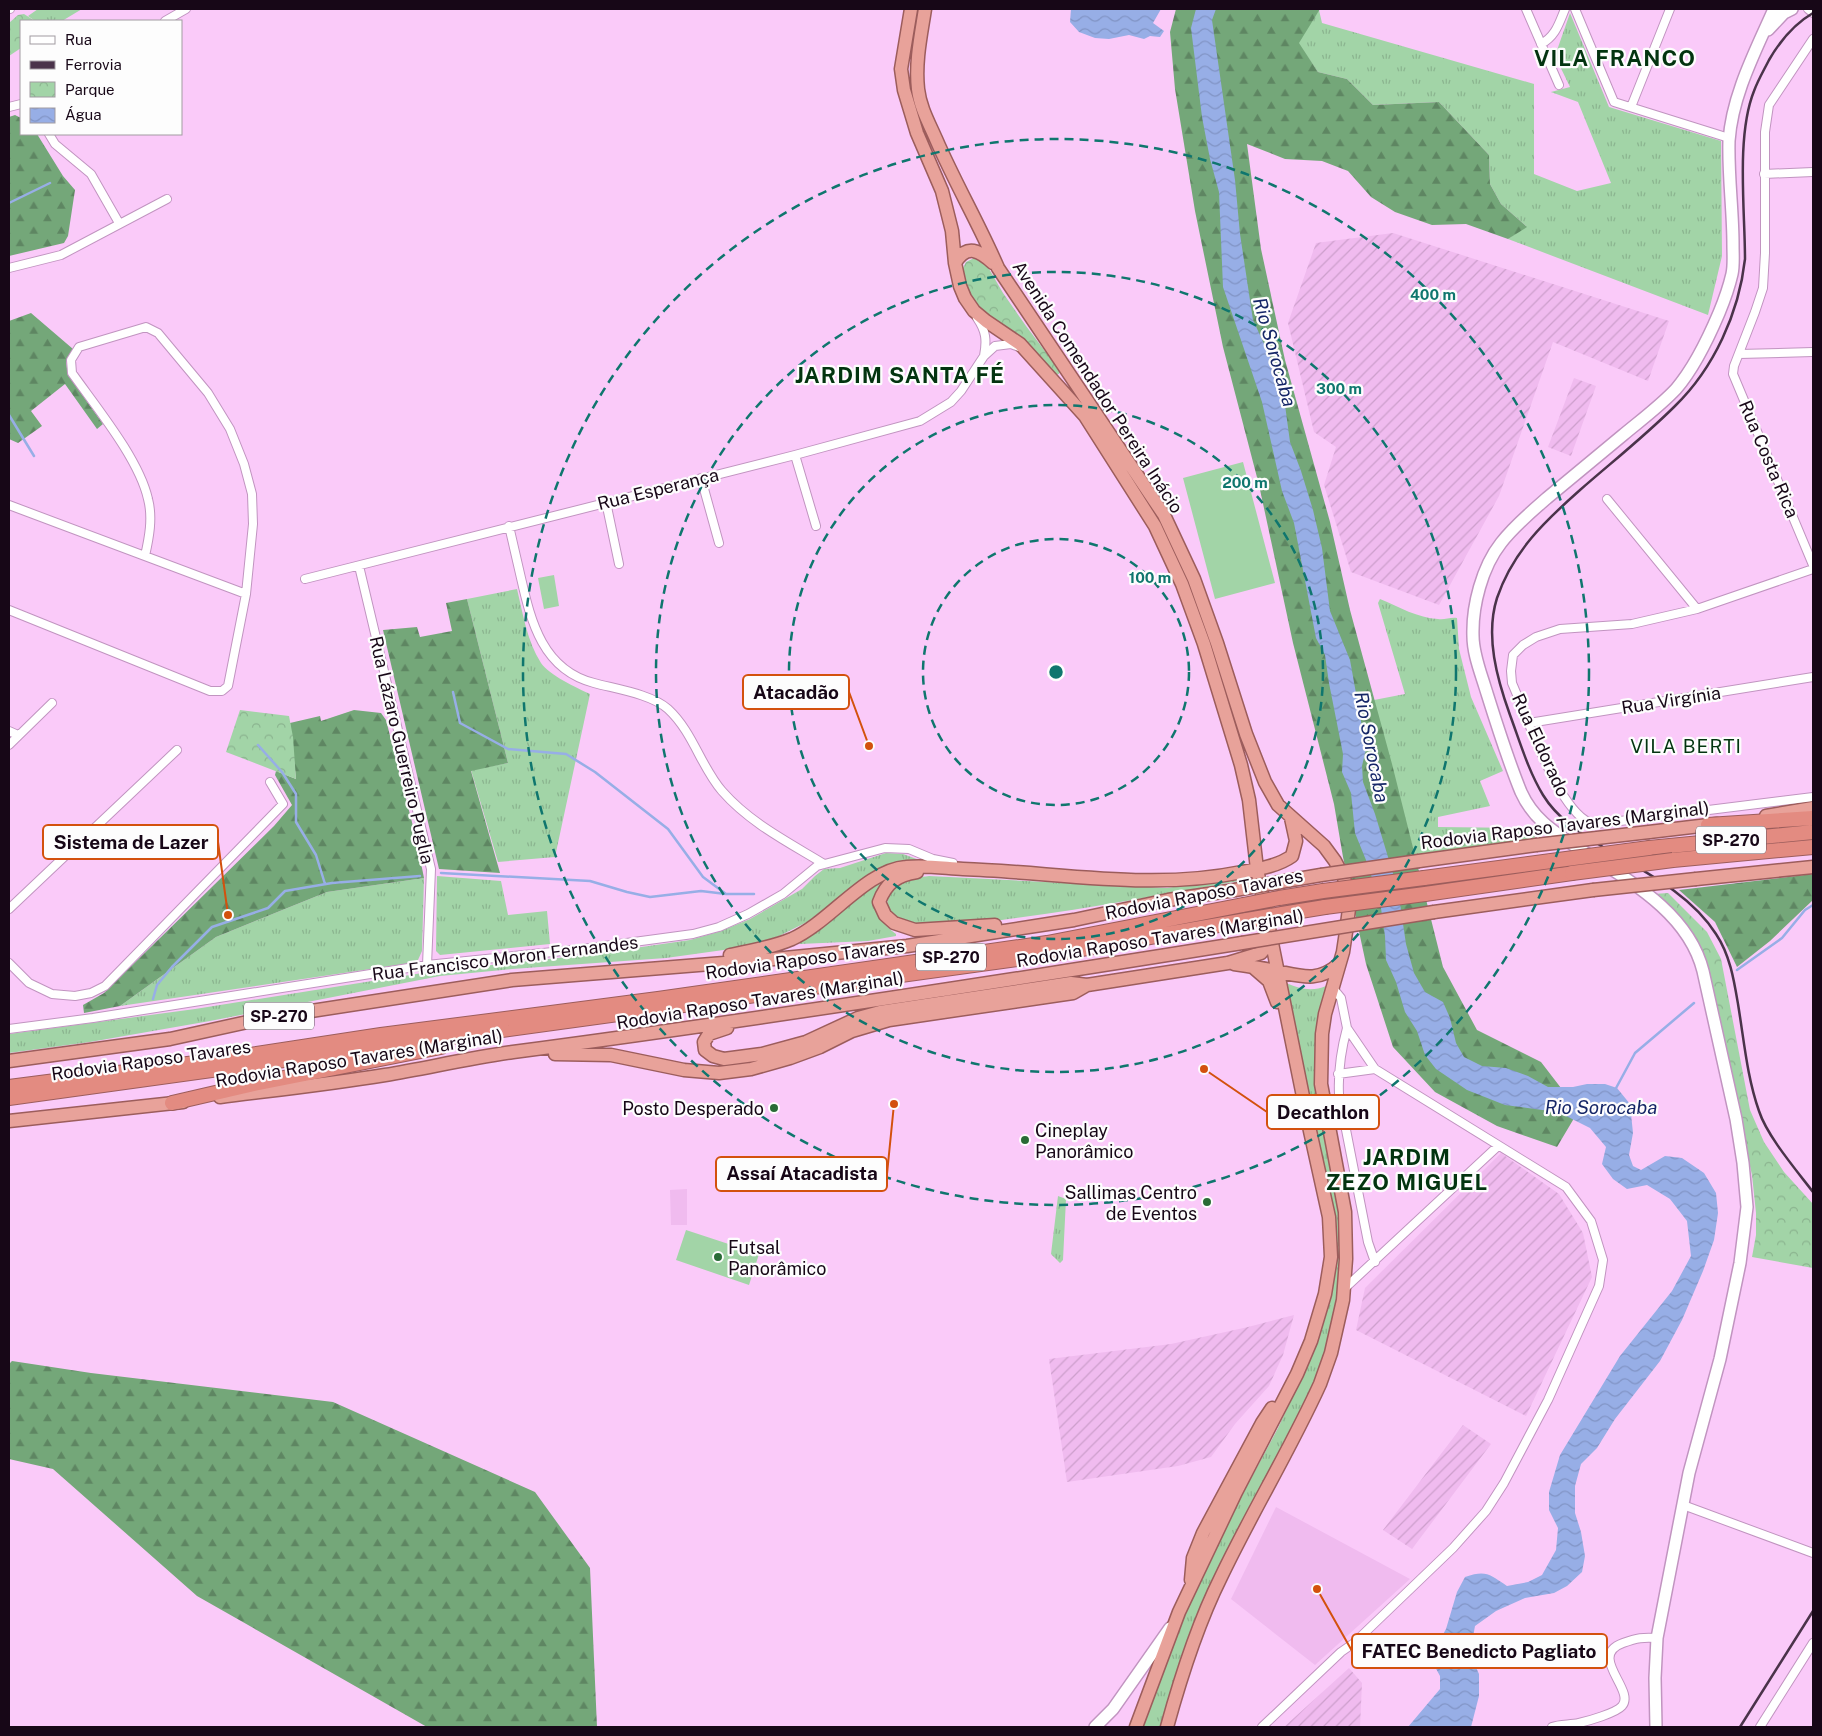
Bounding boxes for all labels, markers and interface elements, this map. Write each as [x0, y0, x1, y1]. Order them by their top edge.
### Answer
legend [20, 20, 182, 135]
text: Rua [65, 31, 92, 48]
district label: VILA FRANCO [1534, 45, 1696, 71]
text: Ferrovia [65, 56, 122, 73]
text: Parque [65, 81, 115, 98]
text: Água [65, 106, 102, 123]
street label: Avenida Comendador Pereira Inácio [1008, 257, 1188, 517]
text: 400 m [1410, 286, 1456, 303]
water label: Rio Sorocaba [1249, 295, 1301, 409]
district label: JARDIM SANTA FÉ [795, 362, 1005, 388]
text: 300 m [1316, 380, 1362, 397]
street label: Rua Costa Rica [1735, 397, 1803, 521]
street label: Rua Esperança [595, 464, 721, 514]
text: 200 m [1222, 474, 1268, 491]
text: 100 m [1129, 569, 1171, 586]
street label: Rua Lázaro Guerreiro Puglia [366, 634, 438, 866]
centre of rings [1047, 663, 1065, 681]
callout: Atacadão [743, 675, 849, 709]
text: Atacadão [753, 681, 839, 703]
street label: Rua Virgínia [1620, 682, 1722, 718]
water label: Rio Sorocaba [1350, 690, 1394, 804]
street label: Rua Eldorado [1508, 690, 1574, 800]
district label: VILA BERTI [1630, 735, 1742, 757]
street label: Rodovia Raposo Tavares (Marginal) [1419, 797, 1711, 853]
callout: Sistema de Lazer [43, 825, 218, 859]
road number: SP-270 [1696, 826, 1766, 854]
text: Sistema de Lazer [54, 831, 209, 853]
street label: Rodovia Raposo Tavares [1103, 864, 1305, 924]
street label: Rodovia Raposo Tavares (Marginal) [1015, 905, 1305, 971]
street label: Rua Francisco Moron Fernandes [371, 931, 639, 985]
street label: Rodovia Raposo Tavares [704, 935, 906, 983]
road number: SP-270 [916, 944, 986, 970]
street label: Rodovia Raposo Tavares (Marginal) [615, 967, 905, 1033]
road number: SP-270 [244, 1002, 314, 1030]
street label: Rodovia Raposo Tavares (Marginal) [214, 1025, 504, 1091]
street label: Rodovia Raposo Tavares [50, 1036, 252, 1084]
callout: Decathlon [1267, 1095, 1379, 1129]
water label: Rio Sorocaba [1545, 1096, 1657, 1118]
place label: Posto Desperado [622, 1098, 764, 1119]
text: Decathlon [1277, 1101, 1369, 1123]
marker: Posto Desperado [768, 1102, 780, 1114]
place label: Cineplay Panorâmico [1035, 1120, 1133, 1162]
marker: Cineplay Panorâmico [1019, 1134, 1031, 1146]
district label: JARDIM ZEZO MIGUEL [1326, 1144, 1488, 1195]
callout: Assaí Atacadista [716, 1157, 887, 1191]
text: Assaí Atacadista [726, 1162, 878, 1184]
place label: Sallimas Centro de Eventos [1064, 1182, 1197, 1224]
marker: Sallimas Centro de Eventos [1201, 1196, 1213, 1208]
place label: Futsal Panorâmico [728, 1237, 826, 1279]
marker: Futsal Panorâmico [712, 1251, 724, 1263]
callout: FATEC Benedicto Pagliato [1352, 1634, 1607, 1668]
text: FATEC Benedicto Pagliato [1361, 1640, 1597, 1662]

